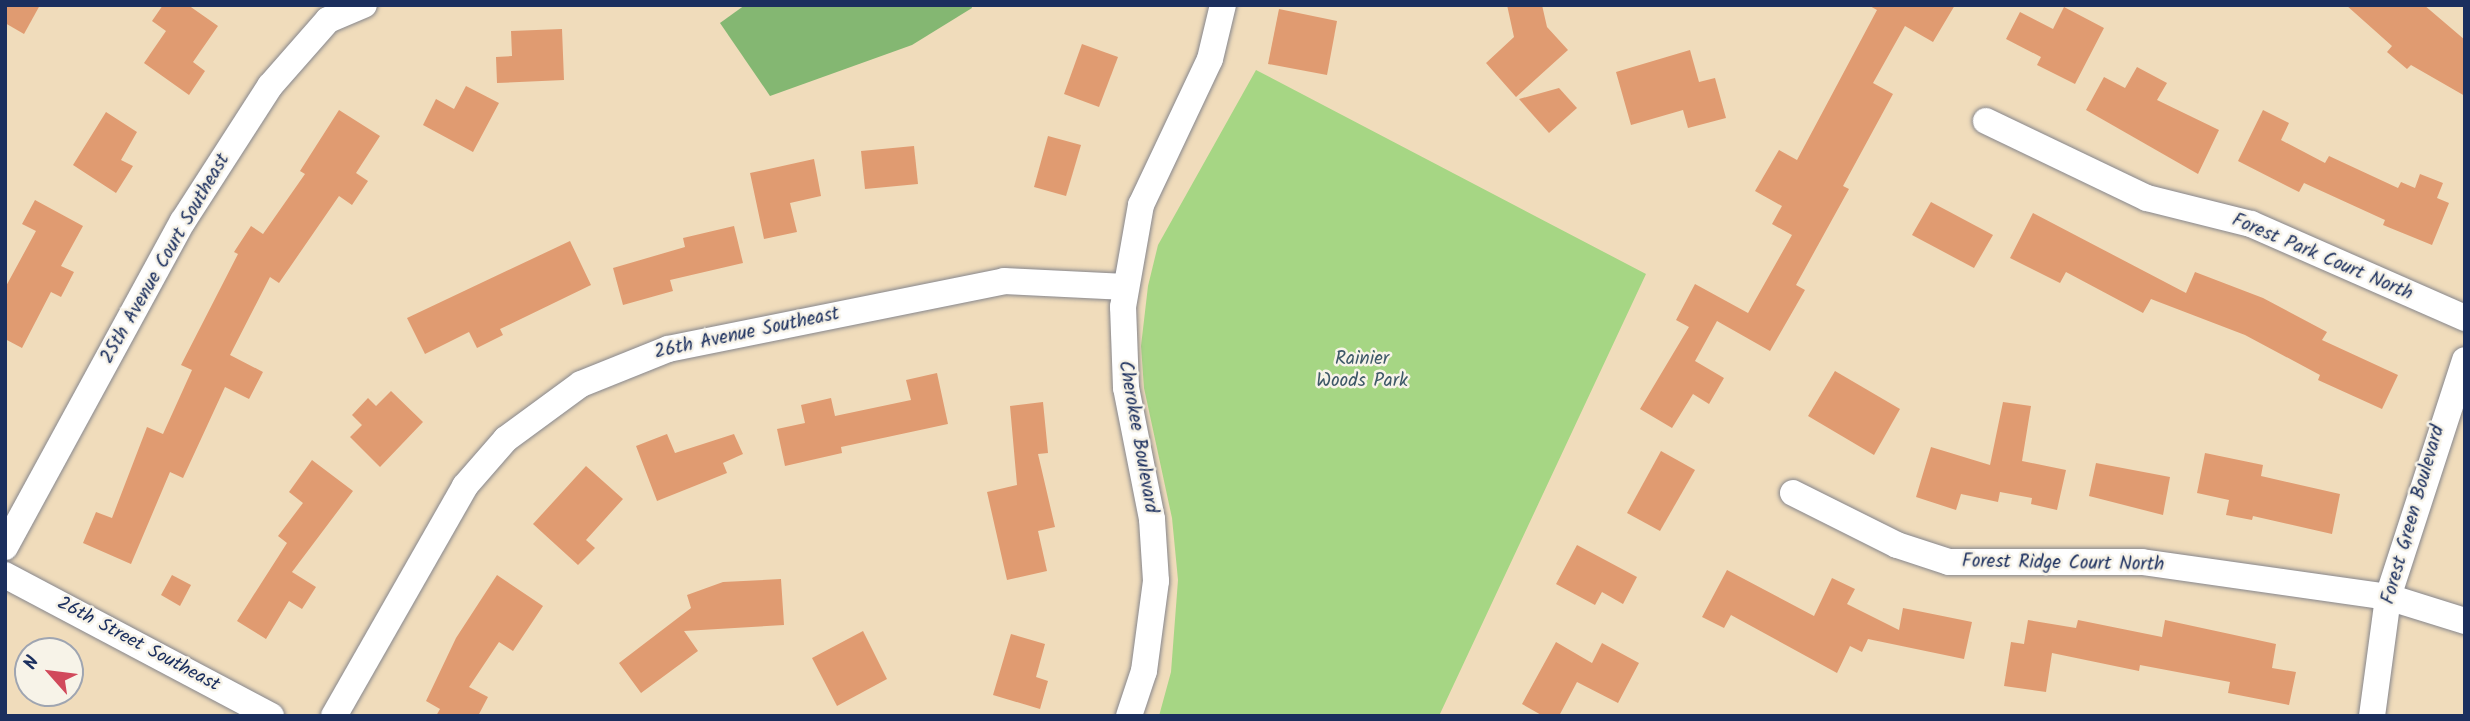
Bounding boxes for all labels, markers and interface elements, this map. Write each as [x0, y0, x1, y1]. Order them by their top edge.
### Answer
street label: 25th Avenue Court Southeast [96, 150, 236, 368]
street label: Forest Park Court North [2228, 210, 2416, 306]
street label: 26th Avenue Southeast [652, 303, 842, 365]
park label: Rainier Woods Park [1316, 349, 1408, 393]
street label: Cherokee Boulevard [1112, 359, 1162, 515]
street label: Forest Green Boulevard [2378, 423, 2450, 607]
street label: Forest Ridge Court North [1962, 551, 2164, 577]
street label: 26th Street Southeast [53, 592, 223, 698]
north arrow [14, 637, 84, 707]
text: N [16, 651, 48, 675]

